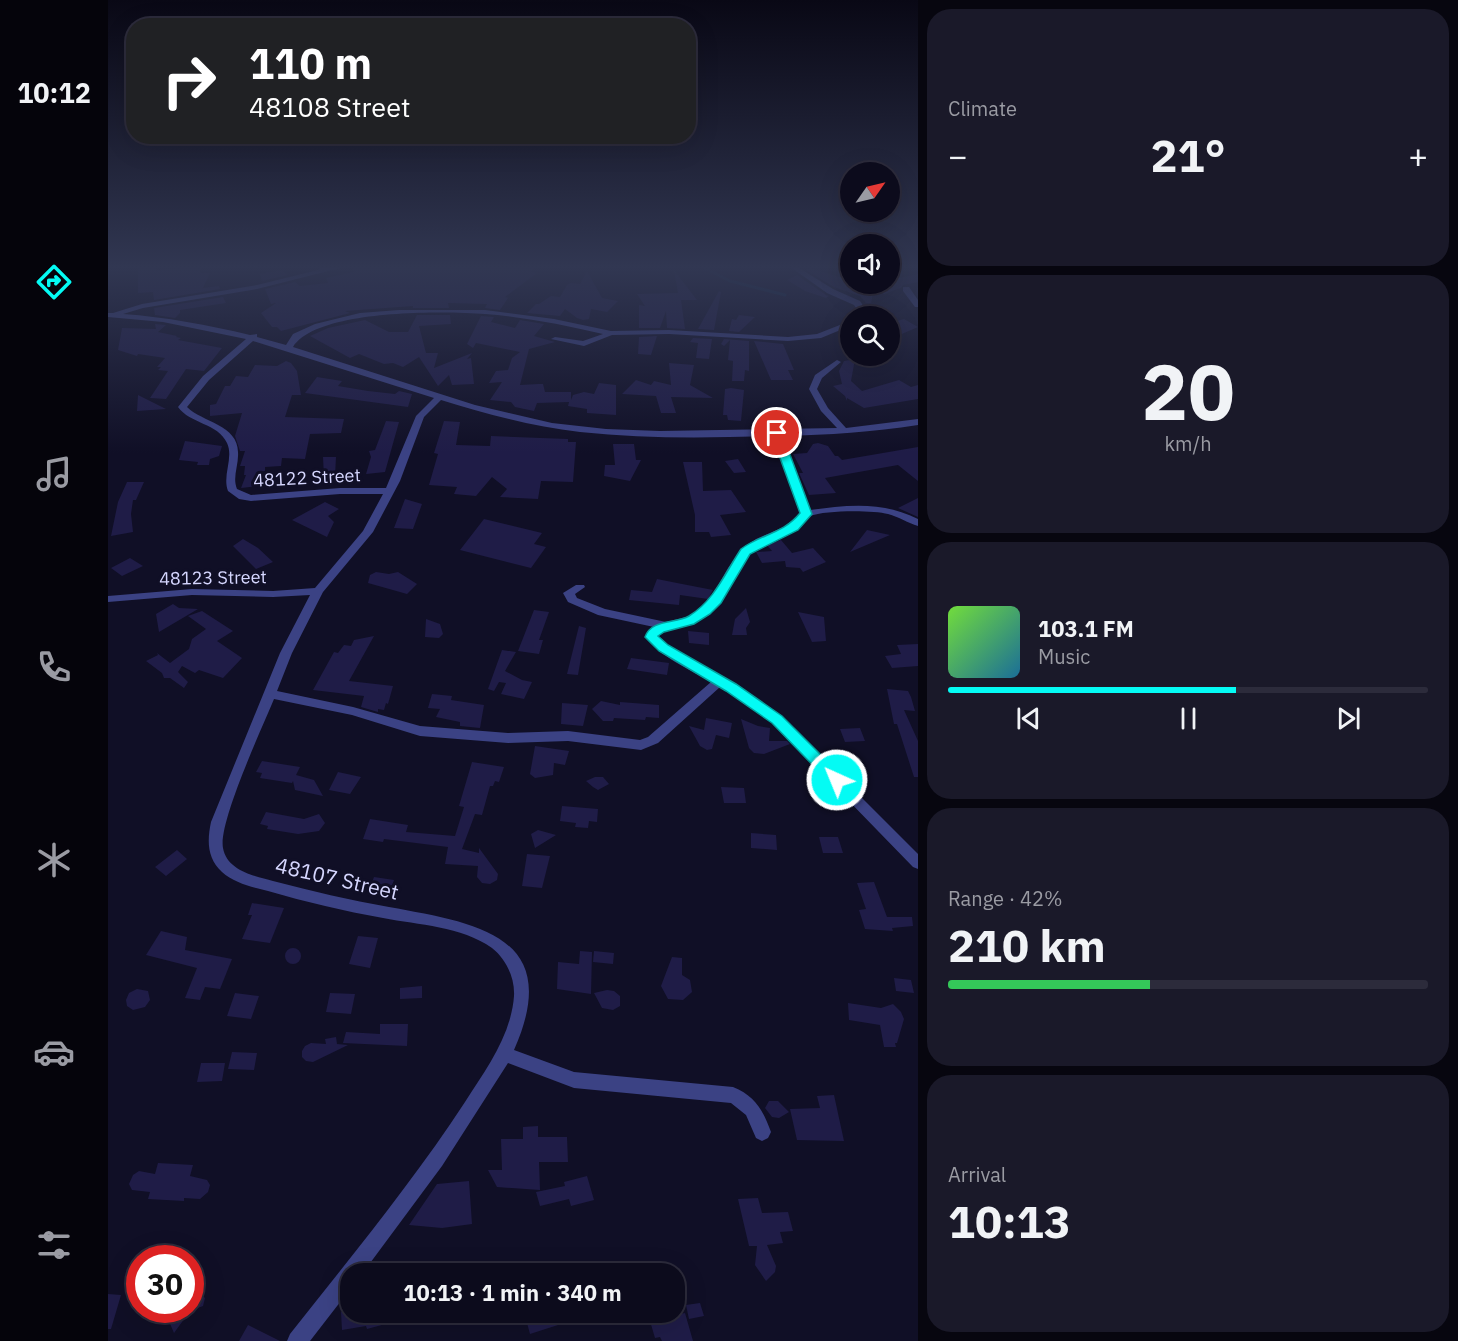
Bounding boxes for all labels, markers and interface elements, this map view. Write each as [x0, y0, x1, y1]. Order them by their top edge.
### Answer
text: 110 m [249, 36, 372, 91]
icon: right [150, 42, 228, 120]
text: 10:12 [17, 75, 91, 110]
text: 48108 Street [249, 89, 410, 124]
text: Climate [948, 95, 1017, 122]
text: 21° [1150, 126, 1226, 184]
text: − [948, 134, 968, 177]
text: + [1408, 134, 1428, 177]
north arrow [840, 162, 900, 222]
map controls [840, 162, 900, 366]
button: sound [840, 234, 900, 294]
icon: directions [33, 261, 75, 303]
button: search [840, 306, 900, 366]
text: 20 [1141, 340, 1235, 441]
pin [751, 407, 802, 458]
icon: arrive [760, 416, 793, 449]
text: km/h [1164, 430, 1212, 457]
icon: music [33, 453, 75, 495]
street label: 48122 Street [253, 463, 361, 492]
street label: 48123 Street [159, 565, 267, 590]
text: 103.1 FM [1038, 614, 1134, 643]
text: Music [1038, 643, 1090, 670]
icon: phone [33, 646, 75, 688]
icon: previous [1012, 702, 1045, 735]
icon: pause [1172, 702, 1205, 735]
icon: next [1332, 702, 1365, 735]
position arrow [805, 748, 869, 812]
icon: climate [33, 839, 75, 881]
street label: 48107 Street [273, 850, 402, 906]
text: Range · 42% [948, 885, 1063, 912]
text: 210 km [948, 916, 1106, 974]
icon: car [33, 1031, 75, 1073]
text: Arrival [948, 1161, 1006, 1188]
text: 10:13 [948, 1192, 1071, 1250]
icon: filters [33, 1224, 75, 1266]
speed limit sign: 30 [126, 1245, 204, 1323]
text: 10:13 · 1 min · 340 m [403, 1278, 622, 1307]

